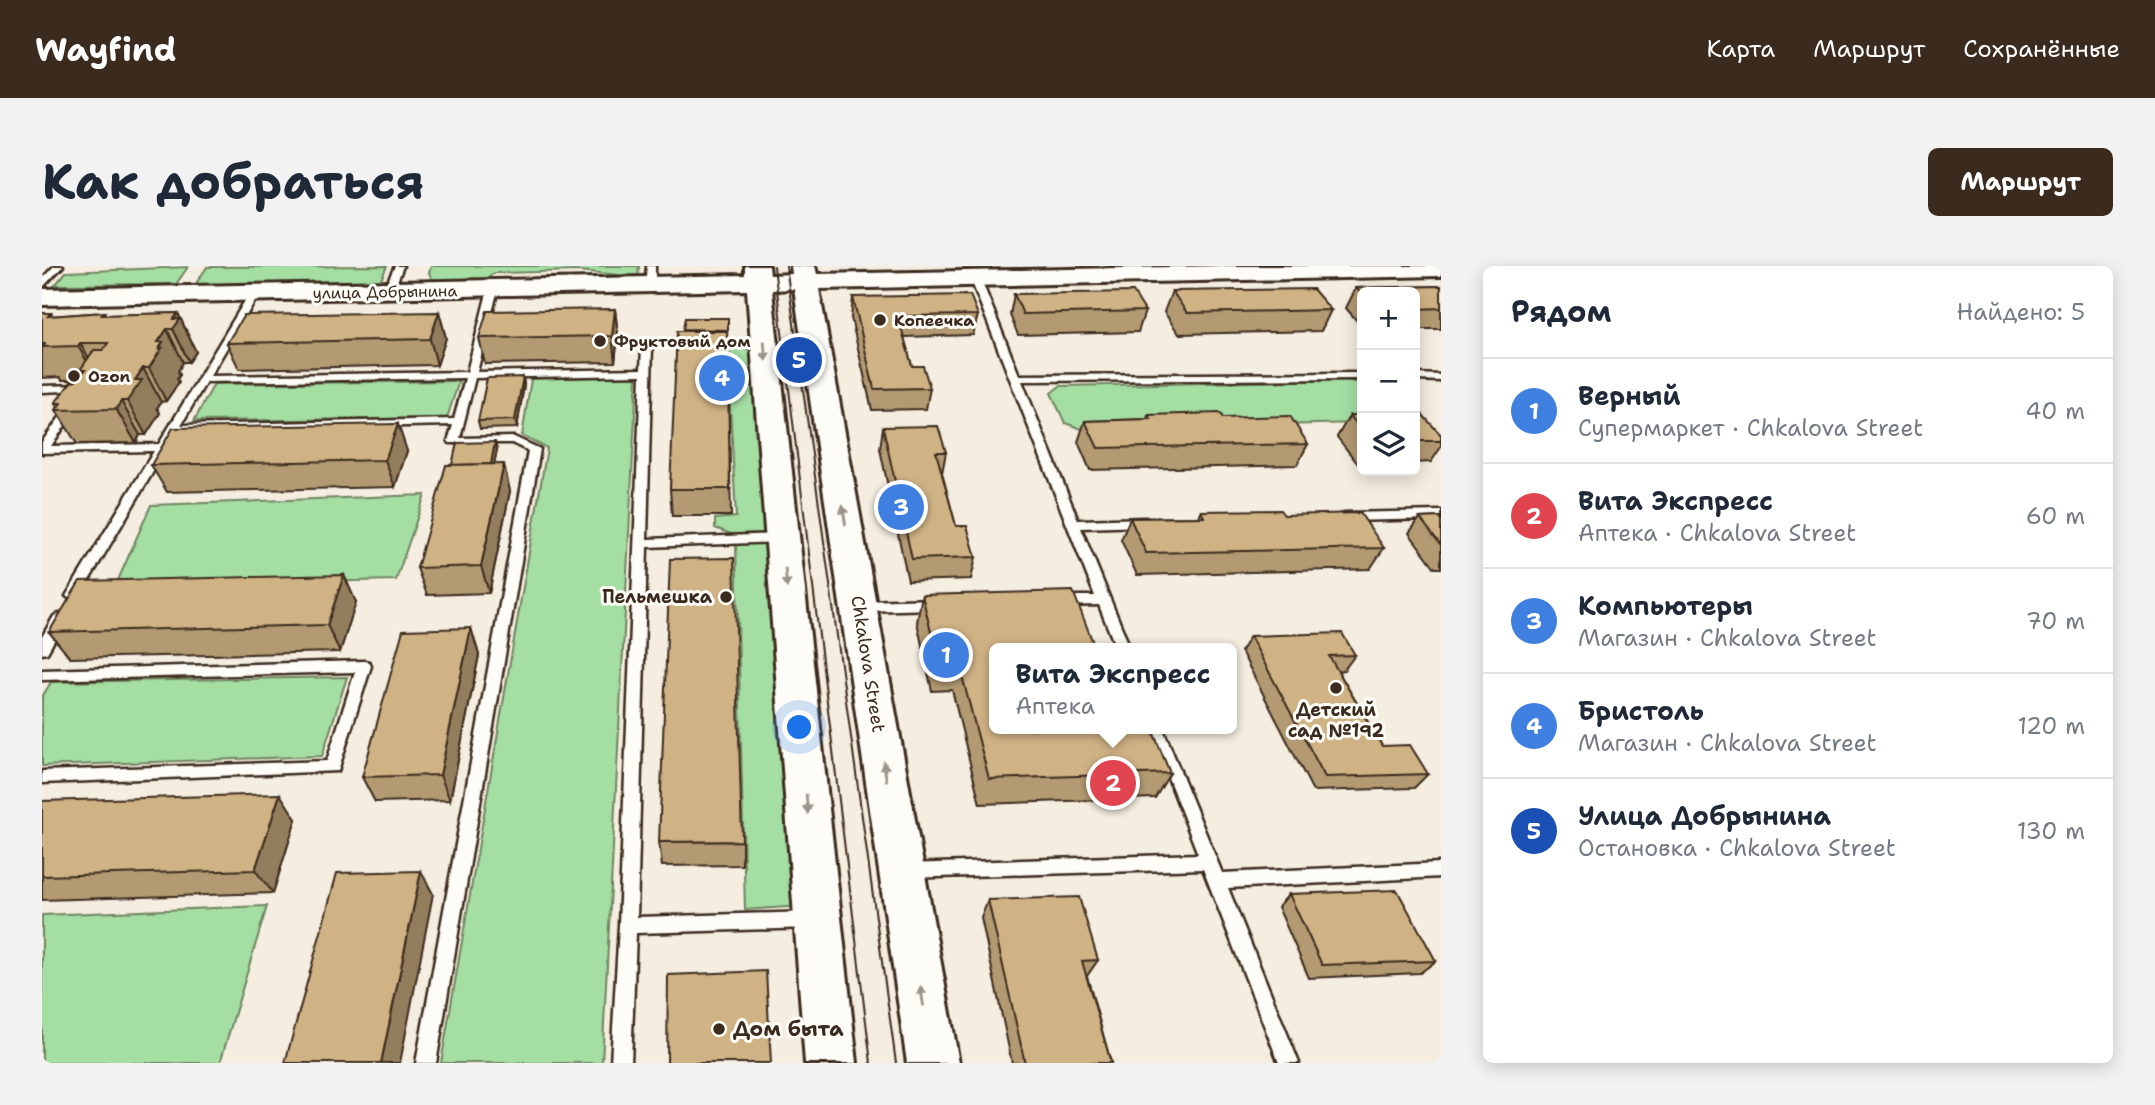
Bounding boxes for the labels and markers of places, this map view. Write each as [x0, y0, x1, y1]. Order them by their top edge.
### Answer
place label: Копеечка [894, 310, 974, 331]
marker: Копеечка [872, 312, 888, 328]
place label: Фруктовый дом [614, 331, 751, 352]
marker: Фруктовый дом [592, 333, 608, 349]
pin: 5 [776, 334, 822, 386]
pin: 4 [699, 352, 745, 404]
place label: Ozon [88, 366, 131, 387]
marker: Ozon [66, 368, 82, 384]
pin: 3 [878, 481, 924, 533]
place label: Пельмешка [602, 585, 713, 609]
marker: Пельмешка [718, 589, 734, 605]
pin: 1 [923, 629, 969, 681]
marker: Детский сад №192 [1328, 680, 1344, 696]
place label: Детский сад №192 [1288, 698, 1385, 743]
pin: 2 [1090, 757, 1136, 809]
place label: Дом быта [733, 1015, 844, 1043]
marker: Дом быта [711, 1021, 727, 1037]

